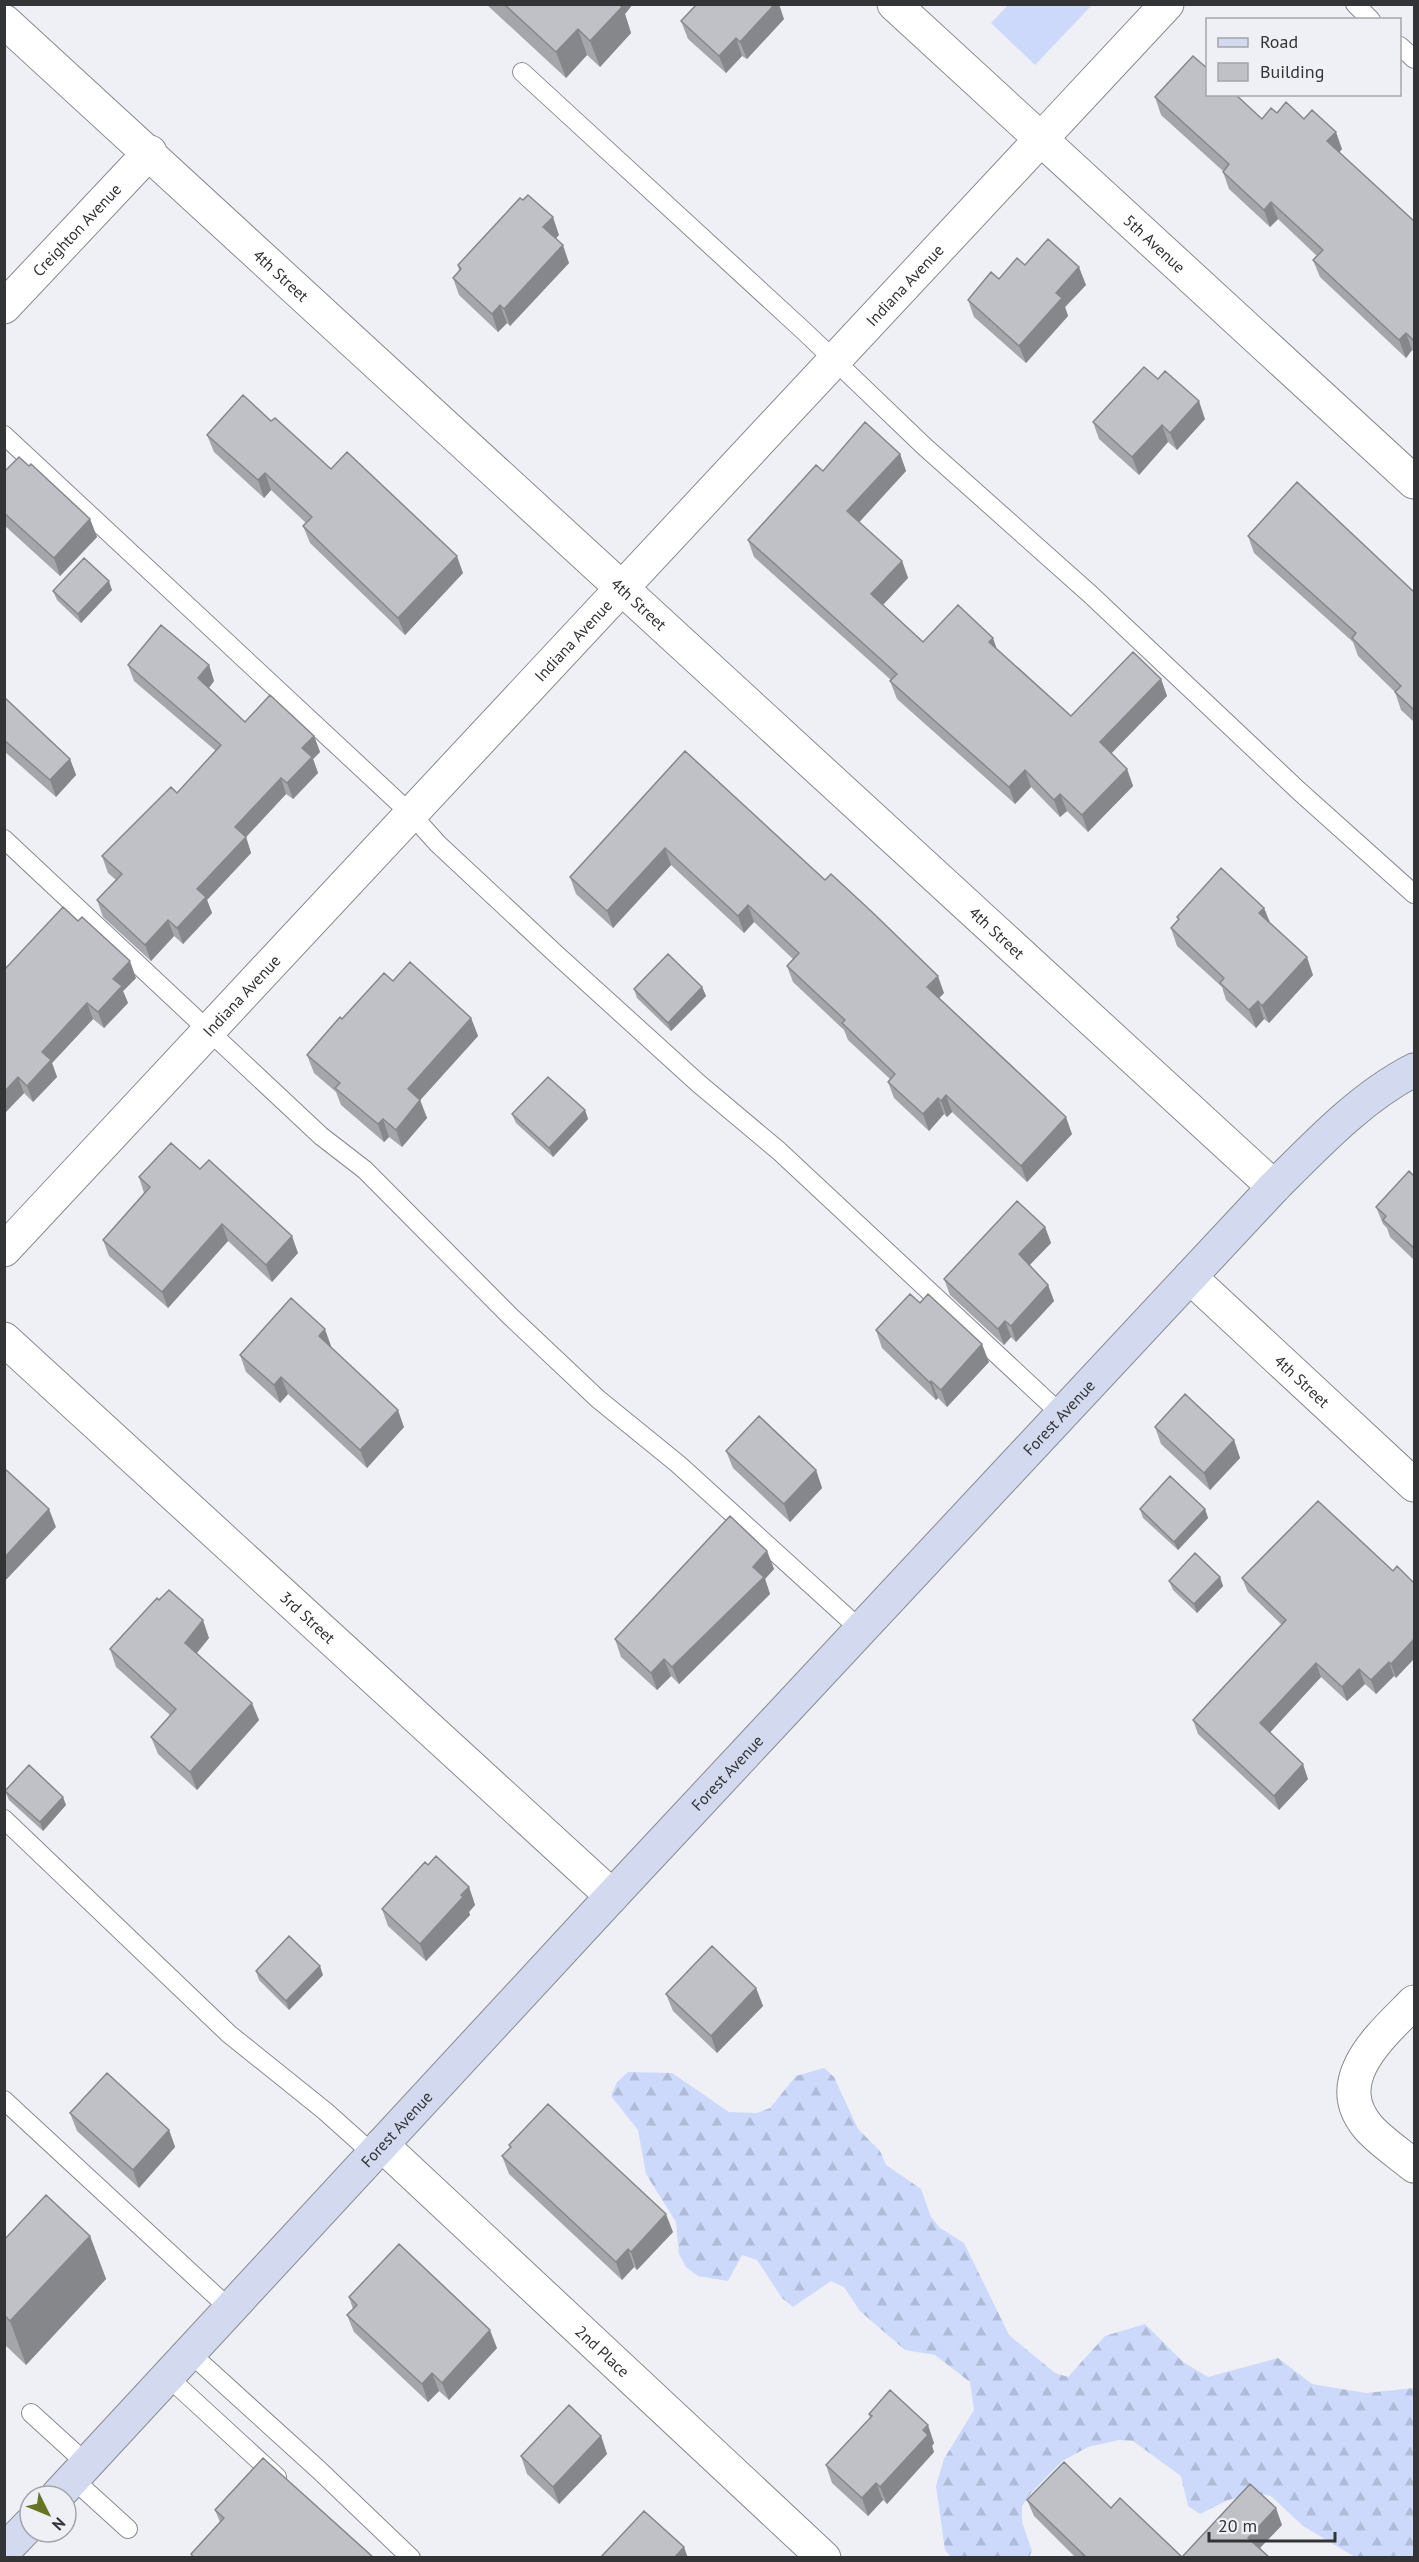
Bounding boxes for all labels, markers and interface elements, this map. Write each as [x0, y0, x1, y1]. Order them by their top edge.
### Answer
legend [1206, 18, 1401, 96]
text: Road [1260, 30, 1298, 53]
text: Building [1260, 60, 1324, 83]
street label: Creighton Avenue [28, 179, 125, 281]
street label: 5th Avenue [1120, 210, 1190, 277]
street label: Indiana Avenue [862, 240, 948, 330]
street label: 4th Street [249, 245, 313, 306]
street label: 4th Street [607, 574, 671, 635]
street label: Indiana Avenue [530, 595, 616, 685]
street label: 4th Street [965, 902, 1029, 963]
street label: Indiana Avenue [198, 950, 285, 1041]
street label: 4th Street [1270, 1351, 1334, 1412]
street label: Forest Avenue [1019, 1375, 1099, 1460]
street label: 3rd Street [276, 1587, 340, 1648]
street label: Forest Avenue [687, 1731, 767, 1815]
street label: Forest Avenue [356, 2087, 437, 2171]
street label: 2nd Place [571, 2321, 634, 2381]
north arrow [18, 2484, 78, 2544]
scale bar [1209, 2505, 1335, 2543]
text: N [48, 2514, 70, 2535]
text: 20 m [1218, 2514, 1257, 2537]

